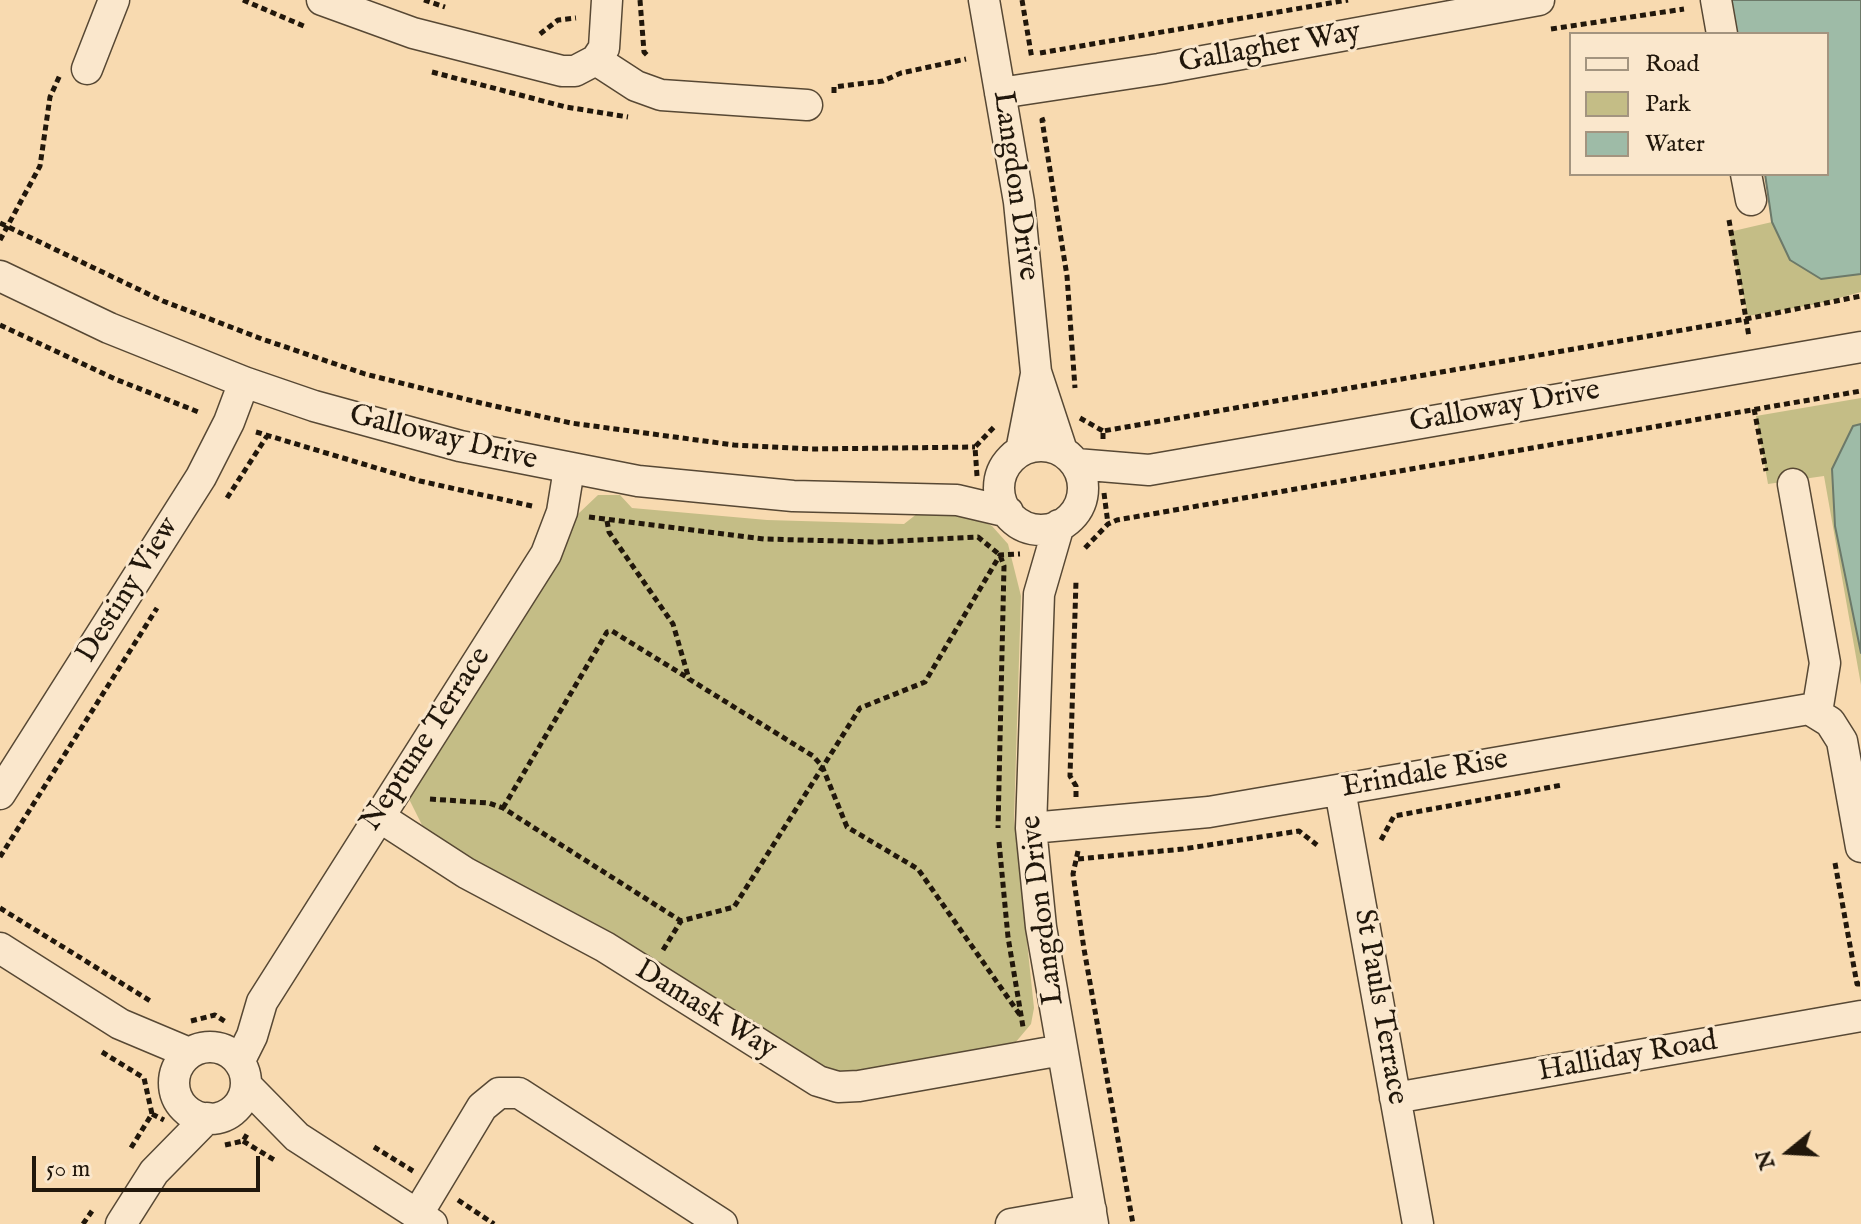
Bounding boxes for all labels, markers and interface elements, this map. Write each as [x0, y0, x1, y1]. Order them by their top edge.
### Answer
street label: Gallagher Way [1176, 15, 1364, 83]
legend [1569, 32, 1829, 176]
text: Road [1645, 49, 1699, 80]
street label: Langdon Drive [983, 89, 1045, 283]
text: Park [1645, 89, 1691, 120]
text: Water [1645, 129, 1705, 160]
street label: Galloway Drive [1407, 374, 1603, 442]
street label: Galloway Drive [345, 398, 541, 480]
street label: Destiny View [70, 512, 188, 670]
street label: Neptune Terrace [354, 641, 500, 839]
street label: Erindale Rise [1339, 743, 1511, 807]
street label: Langdon Drive [1015, 813, 1073, 1007]
street label: St Pauls Terrace [1344, 906, 1414, 1108]
street label: Damask Way [627, 953, 783, 1069]
street label: Halliday Road [1536, 1025, 1720, 1091]
north arrow [1749, 1112, 1829, 1192]
scale bar [36, 1140, 264, 1190]
text: N [1750, 1146, 1782, 1173]
text: 50 m [46, 1154, 90, 1185]

